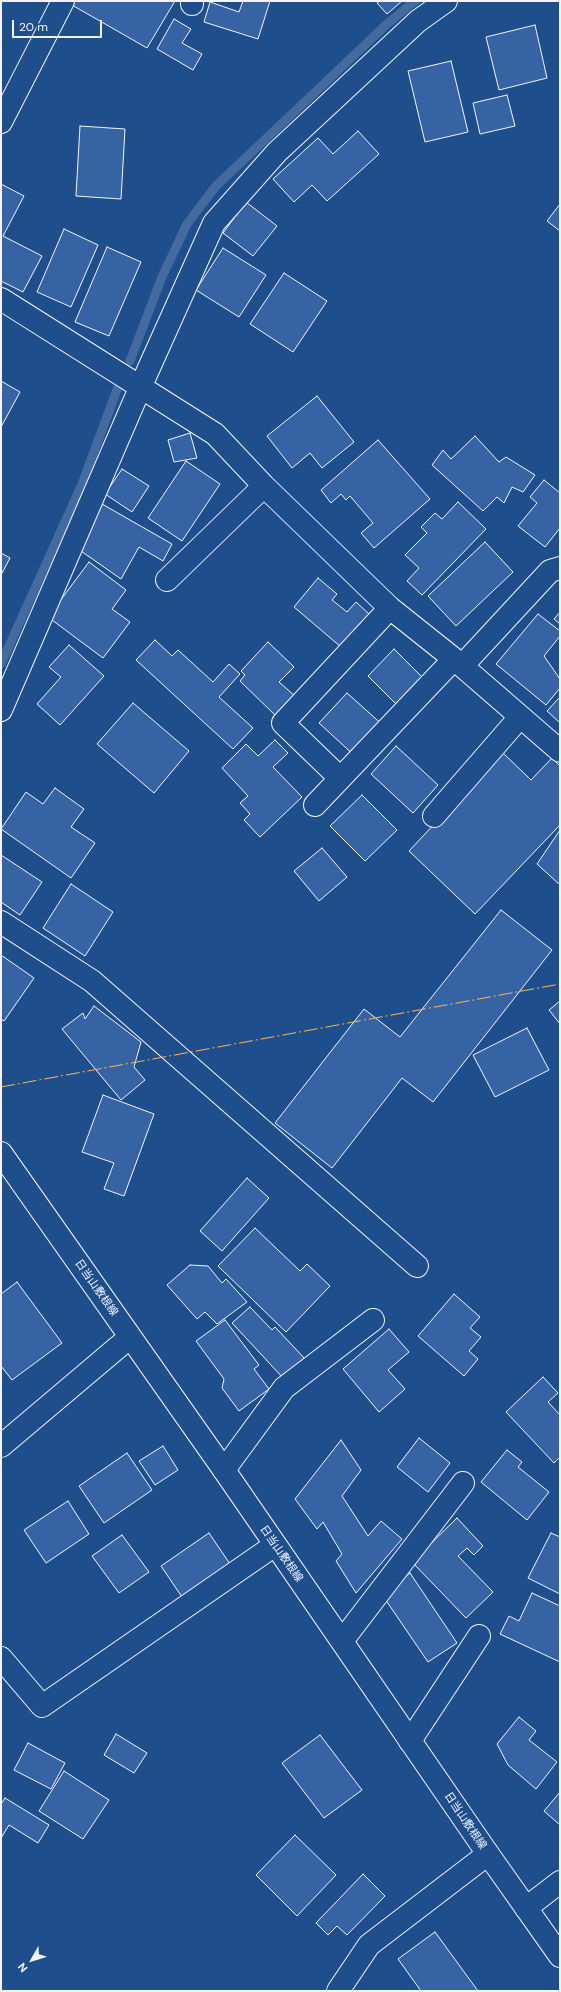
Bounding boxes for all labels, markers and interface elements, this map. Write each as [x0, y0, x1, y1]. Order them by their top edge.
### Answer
scale bar [14, 12, 104, 38]
text: 20 m [19, 19, 48, 35]
street label: 日当山敷根線 [72, 1257, 120, 1319]
street label: 日当山敷根線 [257, 1523, 305, 1585]
street label: 日当山敷根線 [441, 1790, 489, 1852]
north arrow [12, 1940, 52, 1980]
text: N [15, 1960, 31, 1975]

